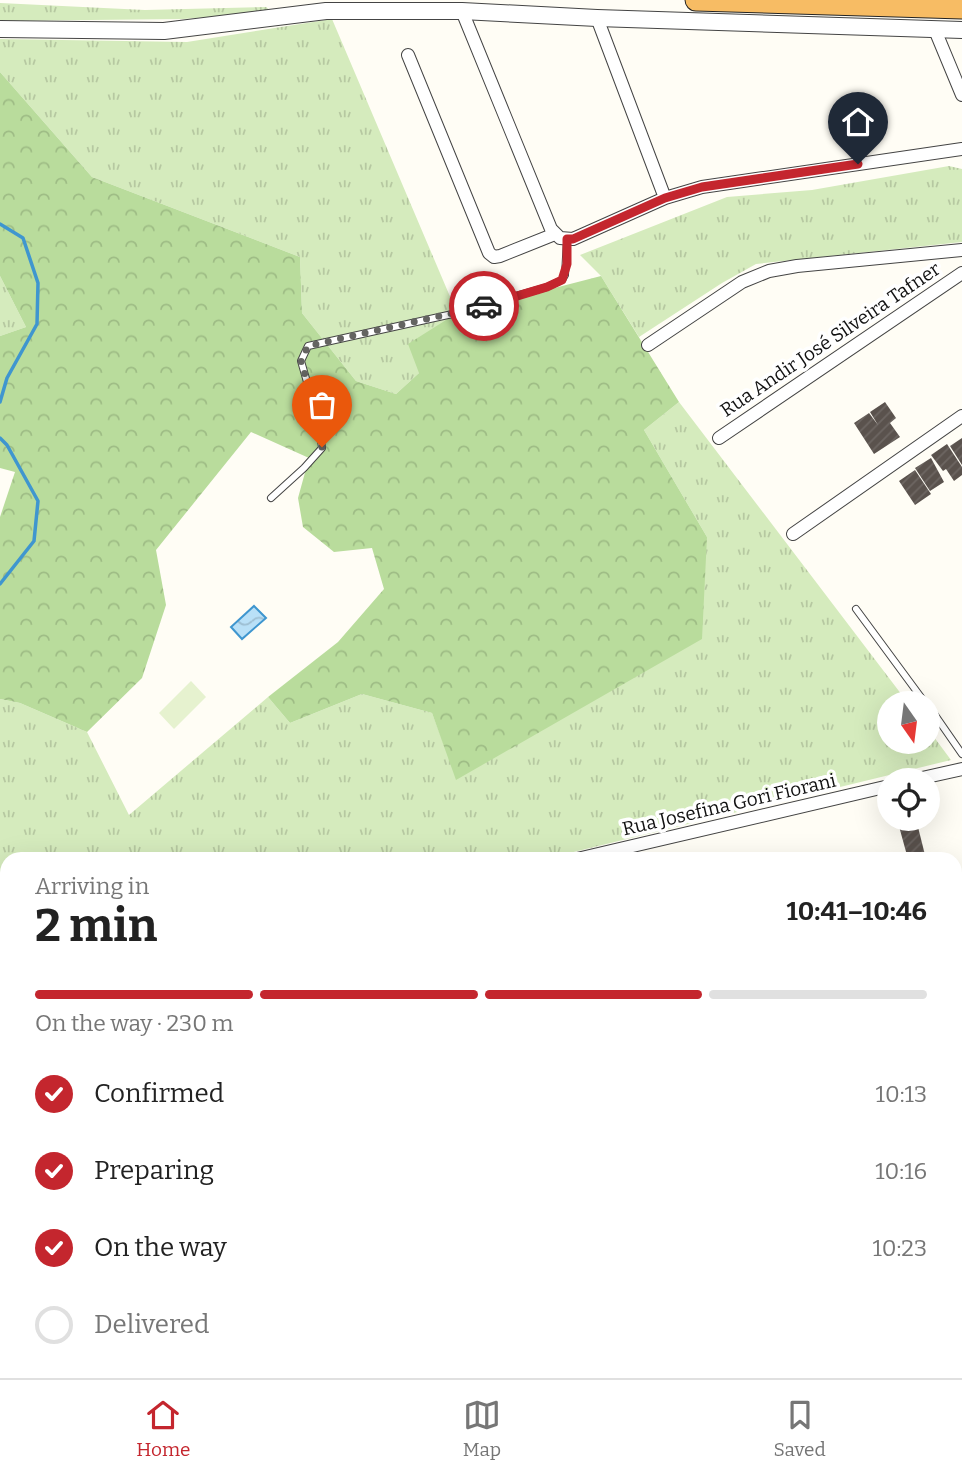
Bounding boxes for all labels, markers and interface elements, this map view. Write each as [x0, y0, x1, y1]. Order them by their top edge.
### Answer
pin [828, 92, 888, 164]
icon: home [839, 103, 877, 141]
street label: Rua Andir José Silveira Tafner [716, 257, 945, 422]
courier [449, 271, 519, 341]
icon: car [465, 287, 503, 325]
pin [292, 375, 352, 447]
icon: bag [303, 386, 341, 424]
north arrow [877, 691, 940, 754]
map controls [877, 691, 940, 831]
button: locate [877, 768, 940, 831]
street label: Rua Josefina Gori Fiorani [620, 769, 839, 840]
text: Arriving in [35, 872, 149, 900]
text: 10:41–10:46 [787, 896, 927, 927]
text: 2 min [35, 898, 157, 953]
text: On the way · 230 m [35, 1009, 233, 1037]
icon: check [35, 1075, 73, 1113]
text: Confirmed [94, 1078, 224, 1109]
text: 10:13 [876, 1080, 927, 1108]
icon: check [35, 1152, 73, 1190]
text: Preparing [94, 1155, 214, 1186]
text: 10:16 [875, 1157, 927, 1185]
icon: check [35, 1229, 73, 1267]
text: On the way [94, 1232, 227, 1263]
text: 10:23 [872, 1234, 927, 1262]
text: Delivered [94, 1309, 209, 1340]
tab: Home [136, 1396, 190, 1461]
tab: Map [463, 1396, 501, 1461]
tab: Saved [774, 1396, 826, 1461]

